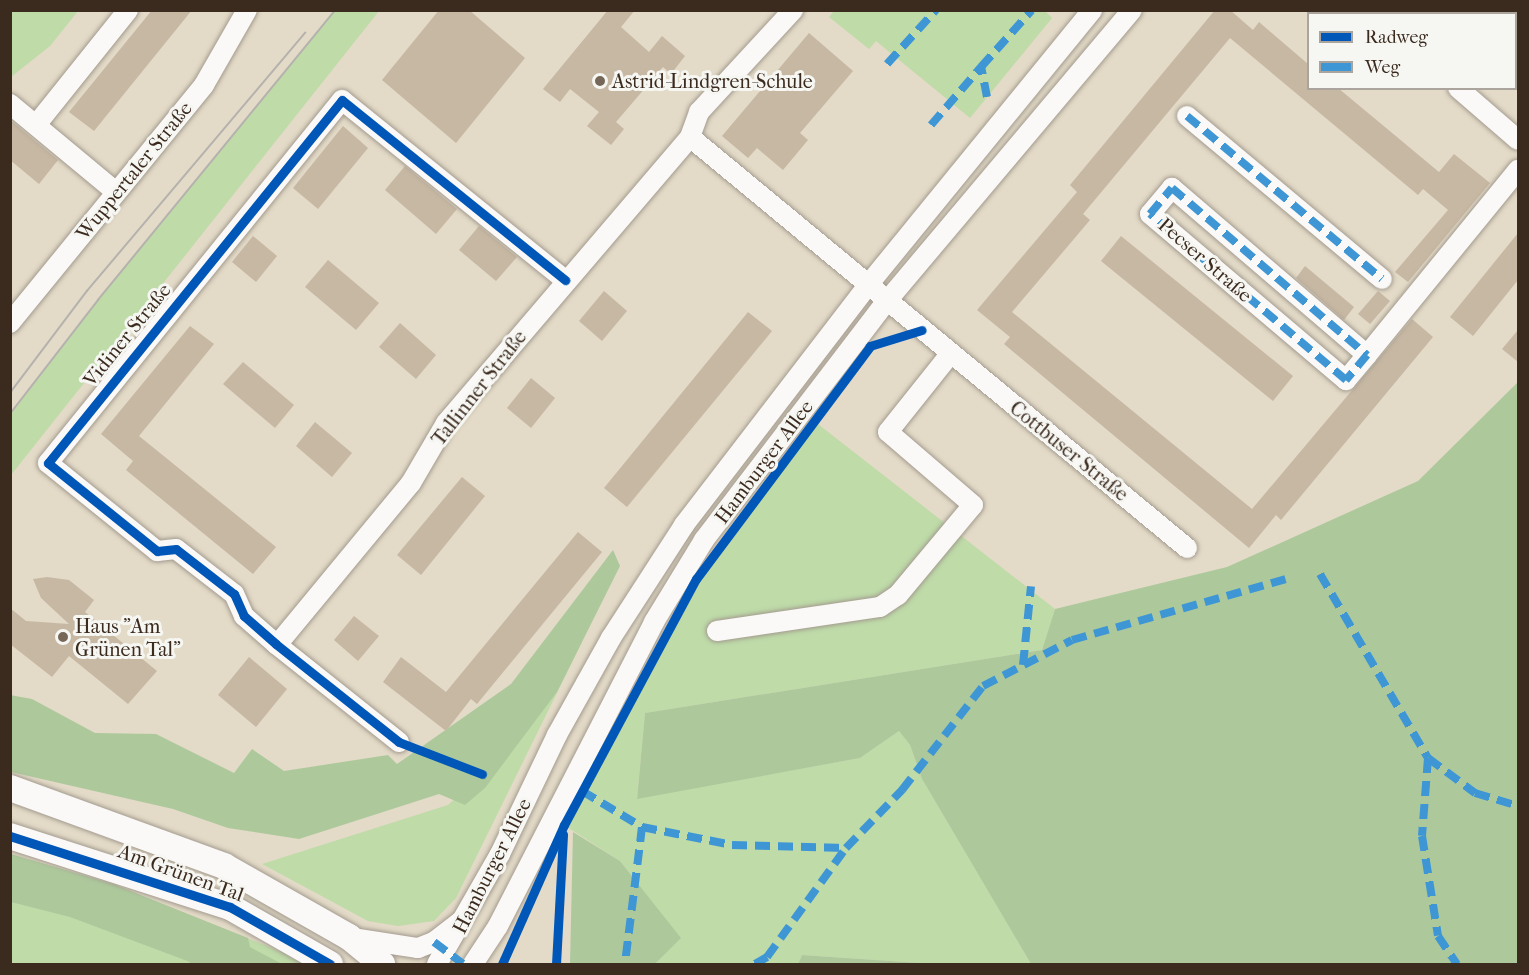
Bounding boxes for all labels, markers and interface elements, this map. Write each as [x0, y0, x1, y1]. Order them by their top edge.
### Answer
legend [1307, 12, 1517, 90]
text: Radweg [1365, 27, 1428, 48]
text: Weg [1365, 57, 1400, 78]
place label: Astrid-Lindgren-Schule [612, 69, 813, 93]
marker: Astrid-Lindgren-Schule [593, 74, 607, 88]
street label: Wuppertaler Straße [71, 97, 197, 245]
street label: Pecser Straße [1153, 213, 1257, 307]
street label: Vidiner Straße [78, 279, 176, 391]
street label: Tallinner Straße [426, 325, 532, 451]
street label: Hamburger Allee [710, 395, 818, 529]
street label: Cottbuser Straße [1005, 396, 1133, 506]
place label: Haus "Am Grünen Tal" [75, 614, 181, 661]
marker: Haus "Am Grünen Tal" [56, 630, 70, 644]
street label: Hamburger Allee [448, 794, 536, 938]
street label: Am Grünen Tal [115, 839, 247, 907]

